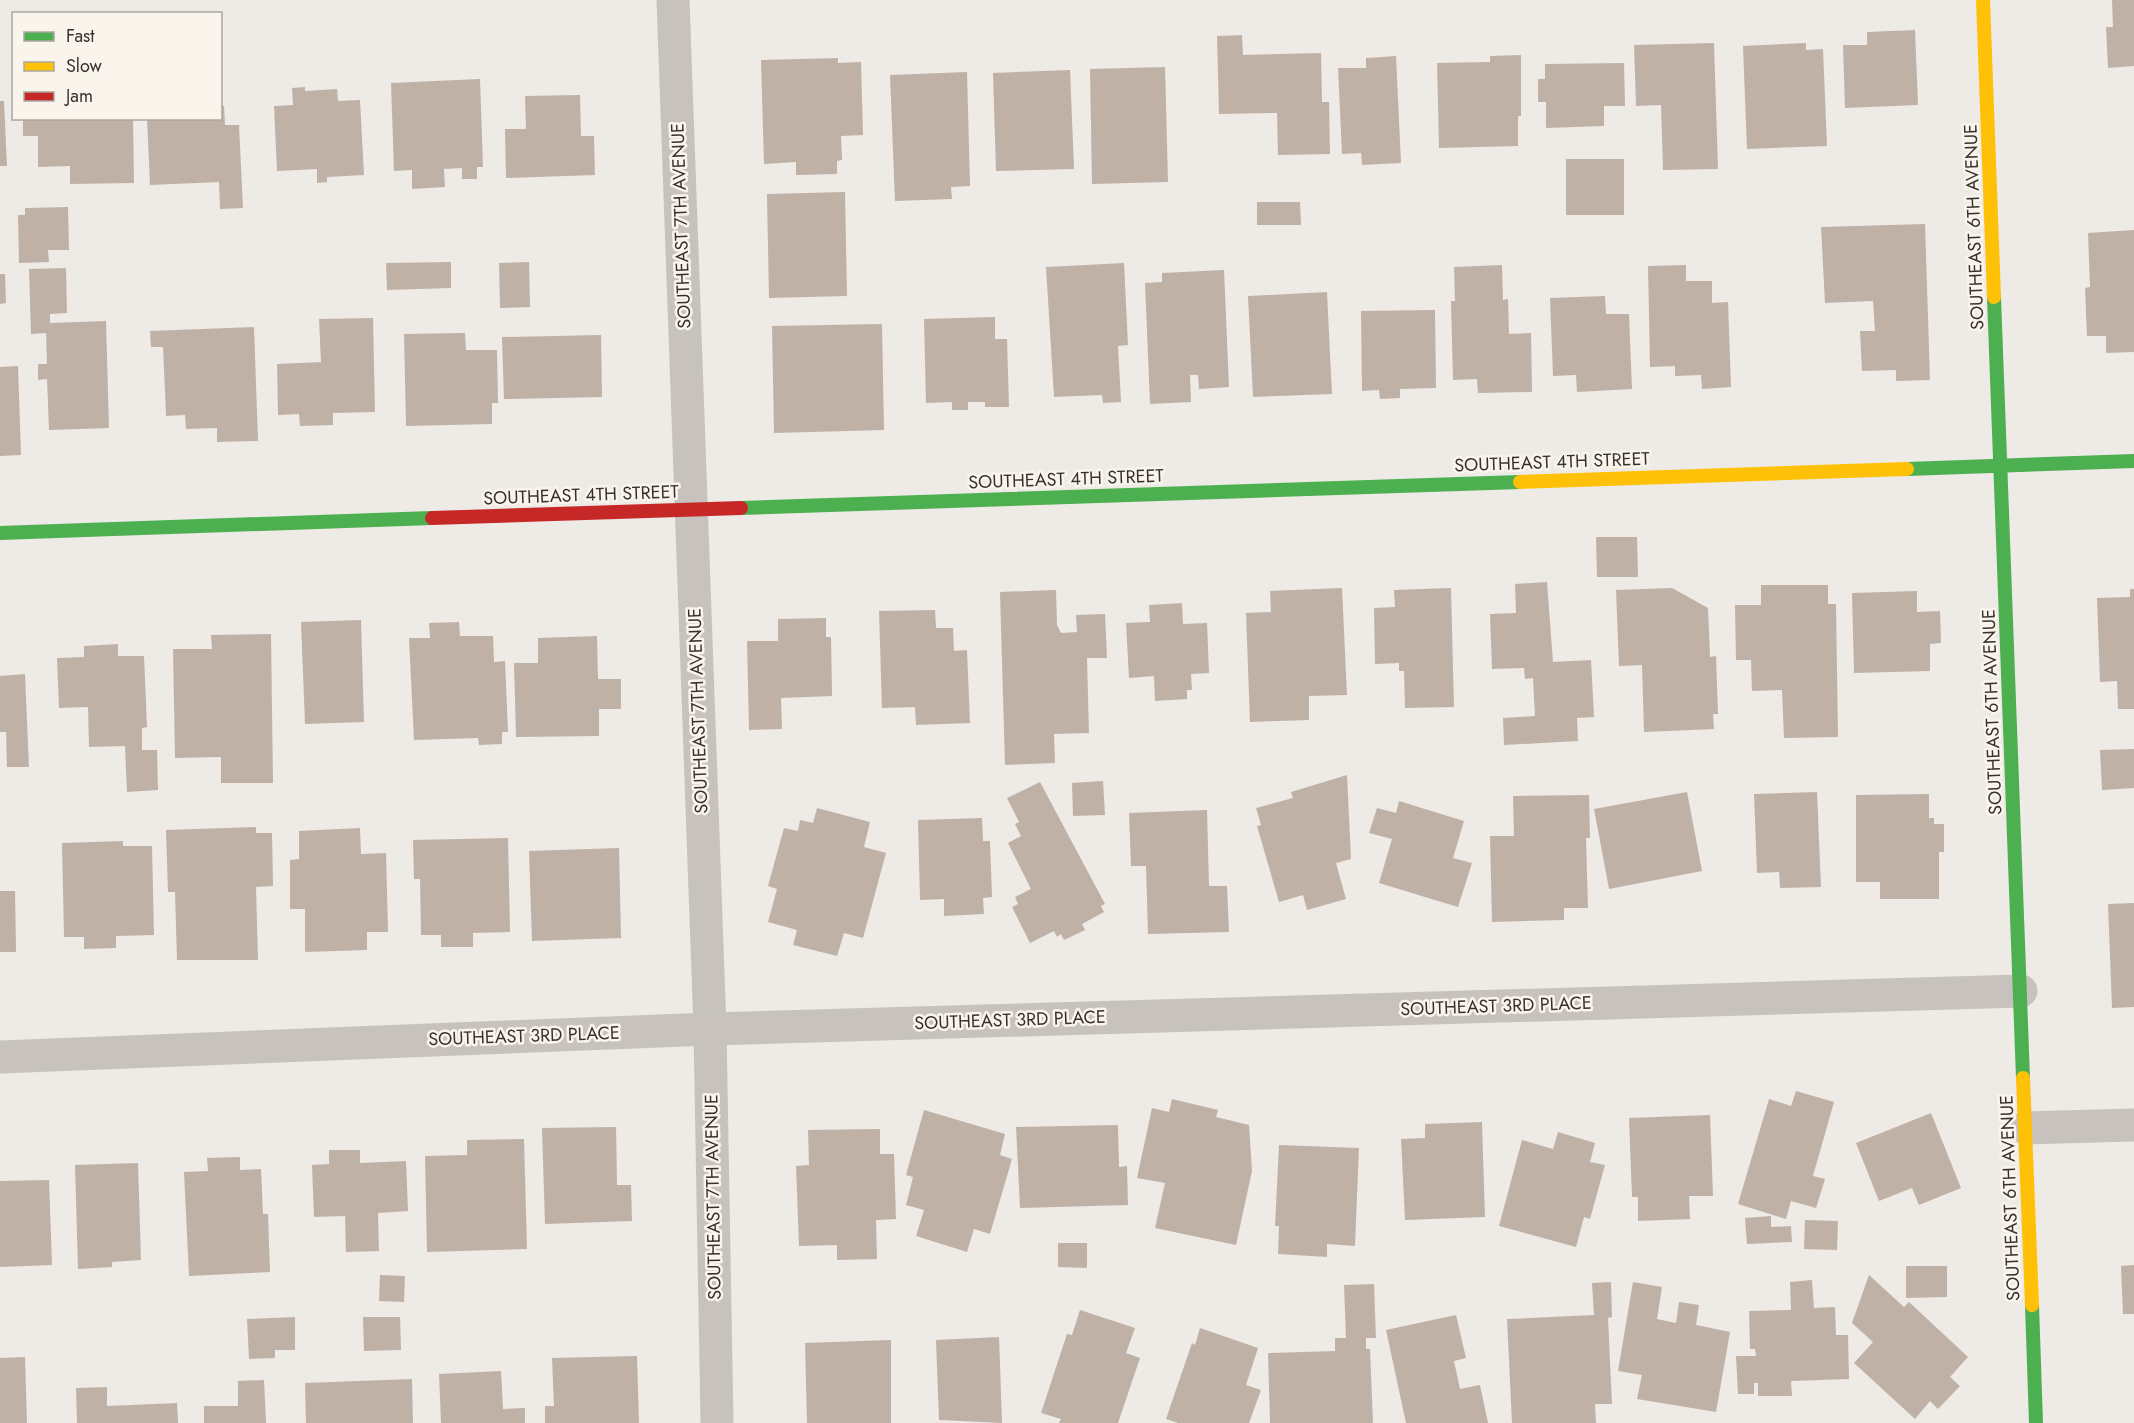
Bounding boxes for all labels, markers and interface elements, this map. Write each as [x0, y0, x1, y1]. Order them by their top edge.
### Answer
legend [12, 12, 222, 120]
text: Fast [66, 23, 95, 49]
text: Slow [66, 53, 103, 79]
text: Jam [64, 83, 93, 109]
street label: SOUTHEAST 7TH AVENUE [664, 123, 698, 329]
street label: SOUTHEAST 6TH AVENUE [1957, 124, 1991, 330]
street label: SOUTHEAST 4TH STREET [1454, 446, 1651, 478]
street label: SOUTHEAST 4TH STREET [968, 463, 1165, 495]
street label: SOUTHEAST 4TH STREET [483, 479, 680, 511]
street label: SOUTHEAST 7TH AVENUE [681, 608, 715, 814]
street label: SOUTHEAST 6TH AVENUE [1975, 609, 2009, 815]
street label: SOUTHEAST 3RD PLACE [1400, 990, 1592, 1022]
street label: SOUTHEAST 3RD PLACE [914, 1004, 1106, 1036]
street label: SOUTHEAST 3RD PLACE [428, 1020, 620, 1052]
street label: SOUTHEAST 7TH AVENUE [698, 1094, 728, 1300]
street label: SOUTHEAST 6TH AVENUE [1993, 1095, 2027, 1301]

